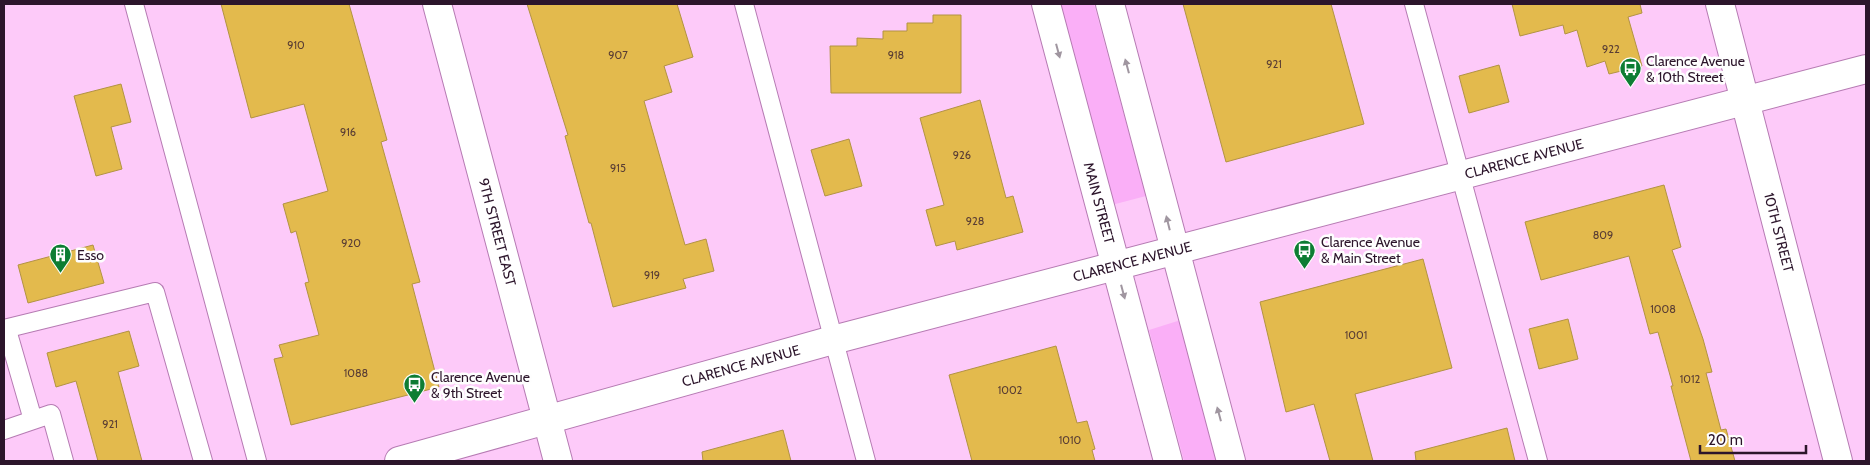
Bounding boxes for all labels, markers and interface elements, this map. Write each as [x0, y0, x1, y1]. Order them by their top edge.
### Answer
house number: 910 [287, 38, 305, 52]
house number: 922 [1602, 42, 1620, 56]
one-way arrow [1054, 43, 1062, 58]
house number: 907 [608, 48, 628, 62]
house number: 918 [888, 48, 904, 62]
place label: Clarence Avenue & 10th Street [1646, 52, 1745, 86]
house number: 921 [1266, 57, 1282, 71]
bus stop icon: Clarence Avenue & 10th Street [1618, 57, 1642, 88]
one-way arrow [1122, 59, 1130, 74]
house number: 916 [340, 125, 356, 139]
street label: CLARENCE AVENUE [1463, 134, 1586, 183]
house number: 926 [953, 148, 971, 162]
street label: MAIN STREET [1080, 160, 1119, 246]
house number: 915 [610, 161, 626, 175]
street label: 9TH STREET EAST [475, 176, 520, 289]
street label: 10TH STREET [1760, 191, 1798, 275]
house number: 928 [966, 214, 984, 228]
one-way arrow [1164, 216, 1172, 231]
house number: 809 [1593, 228, 1613, 242]
place label: Clarence Avenue & Main Street [1321, 233, 1420, 267]
house number: 920 [341, 236, 361, 250]
street label: CLARENCE AVENUE [1071, 237, 1194, 286]
bus stop icon: Clarence Avenue & Main Street [1293, 238, 1317, 269]
building icon: Esso [49, 243, 73, 274]
place label: Esso [77, 246, 104, 264]
house number: 919 [644, 268, 660, 282]
one-way arrow [1119, 285, 1127, 300]
house number: 1008 [1650, 302, 1676, 316]
house number: 1001 [1345, 328, 1367, 342]
street label: CLARENCE AVENUE [680, 341, 802, 391]
house number: 1088 [344, 366, 368, 380]
place label: Clarence Avenue & 9th Street [431, 368, 530, 402]
house number: 1012 [1680, 372, 1701, 386]
bus stop icon: Clarence Avenue & 9th Street [403, 373, 427, 404]
house number: 1002 [998, 383, 1023, 397]
one-way arrow [1215, 407, 1223, 422]
house number: 921 [102, 417, 118, 431]
scale bar [1700, 422, 1806, 454]
text: 20 m [1708, 431, 1743, 449]
house number: 1010 [1059, 433, 1082, 447]

